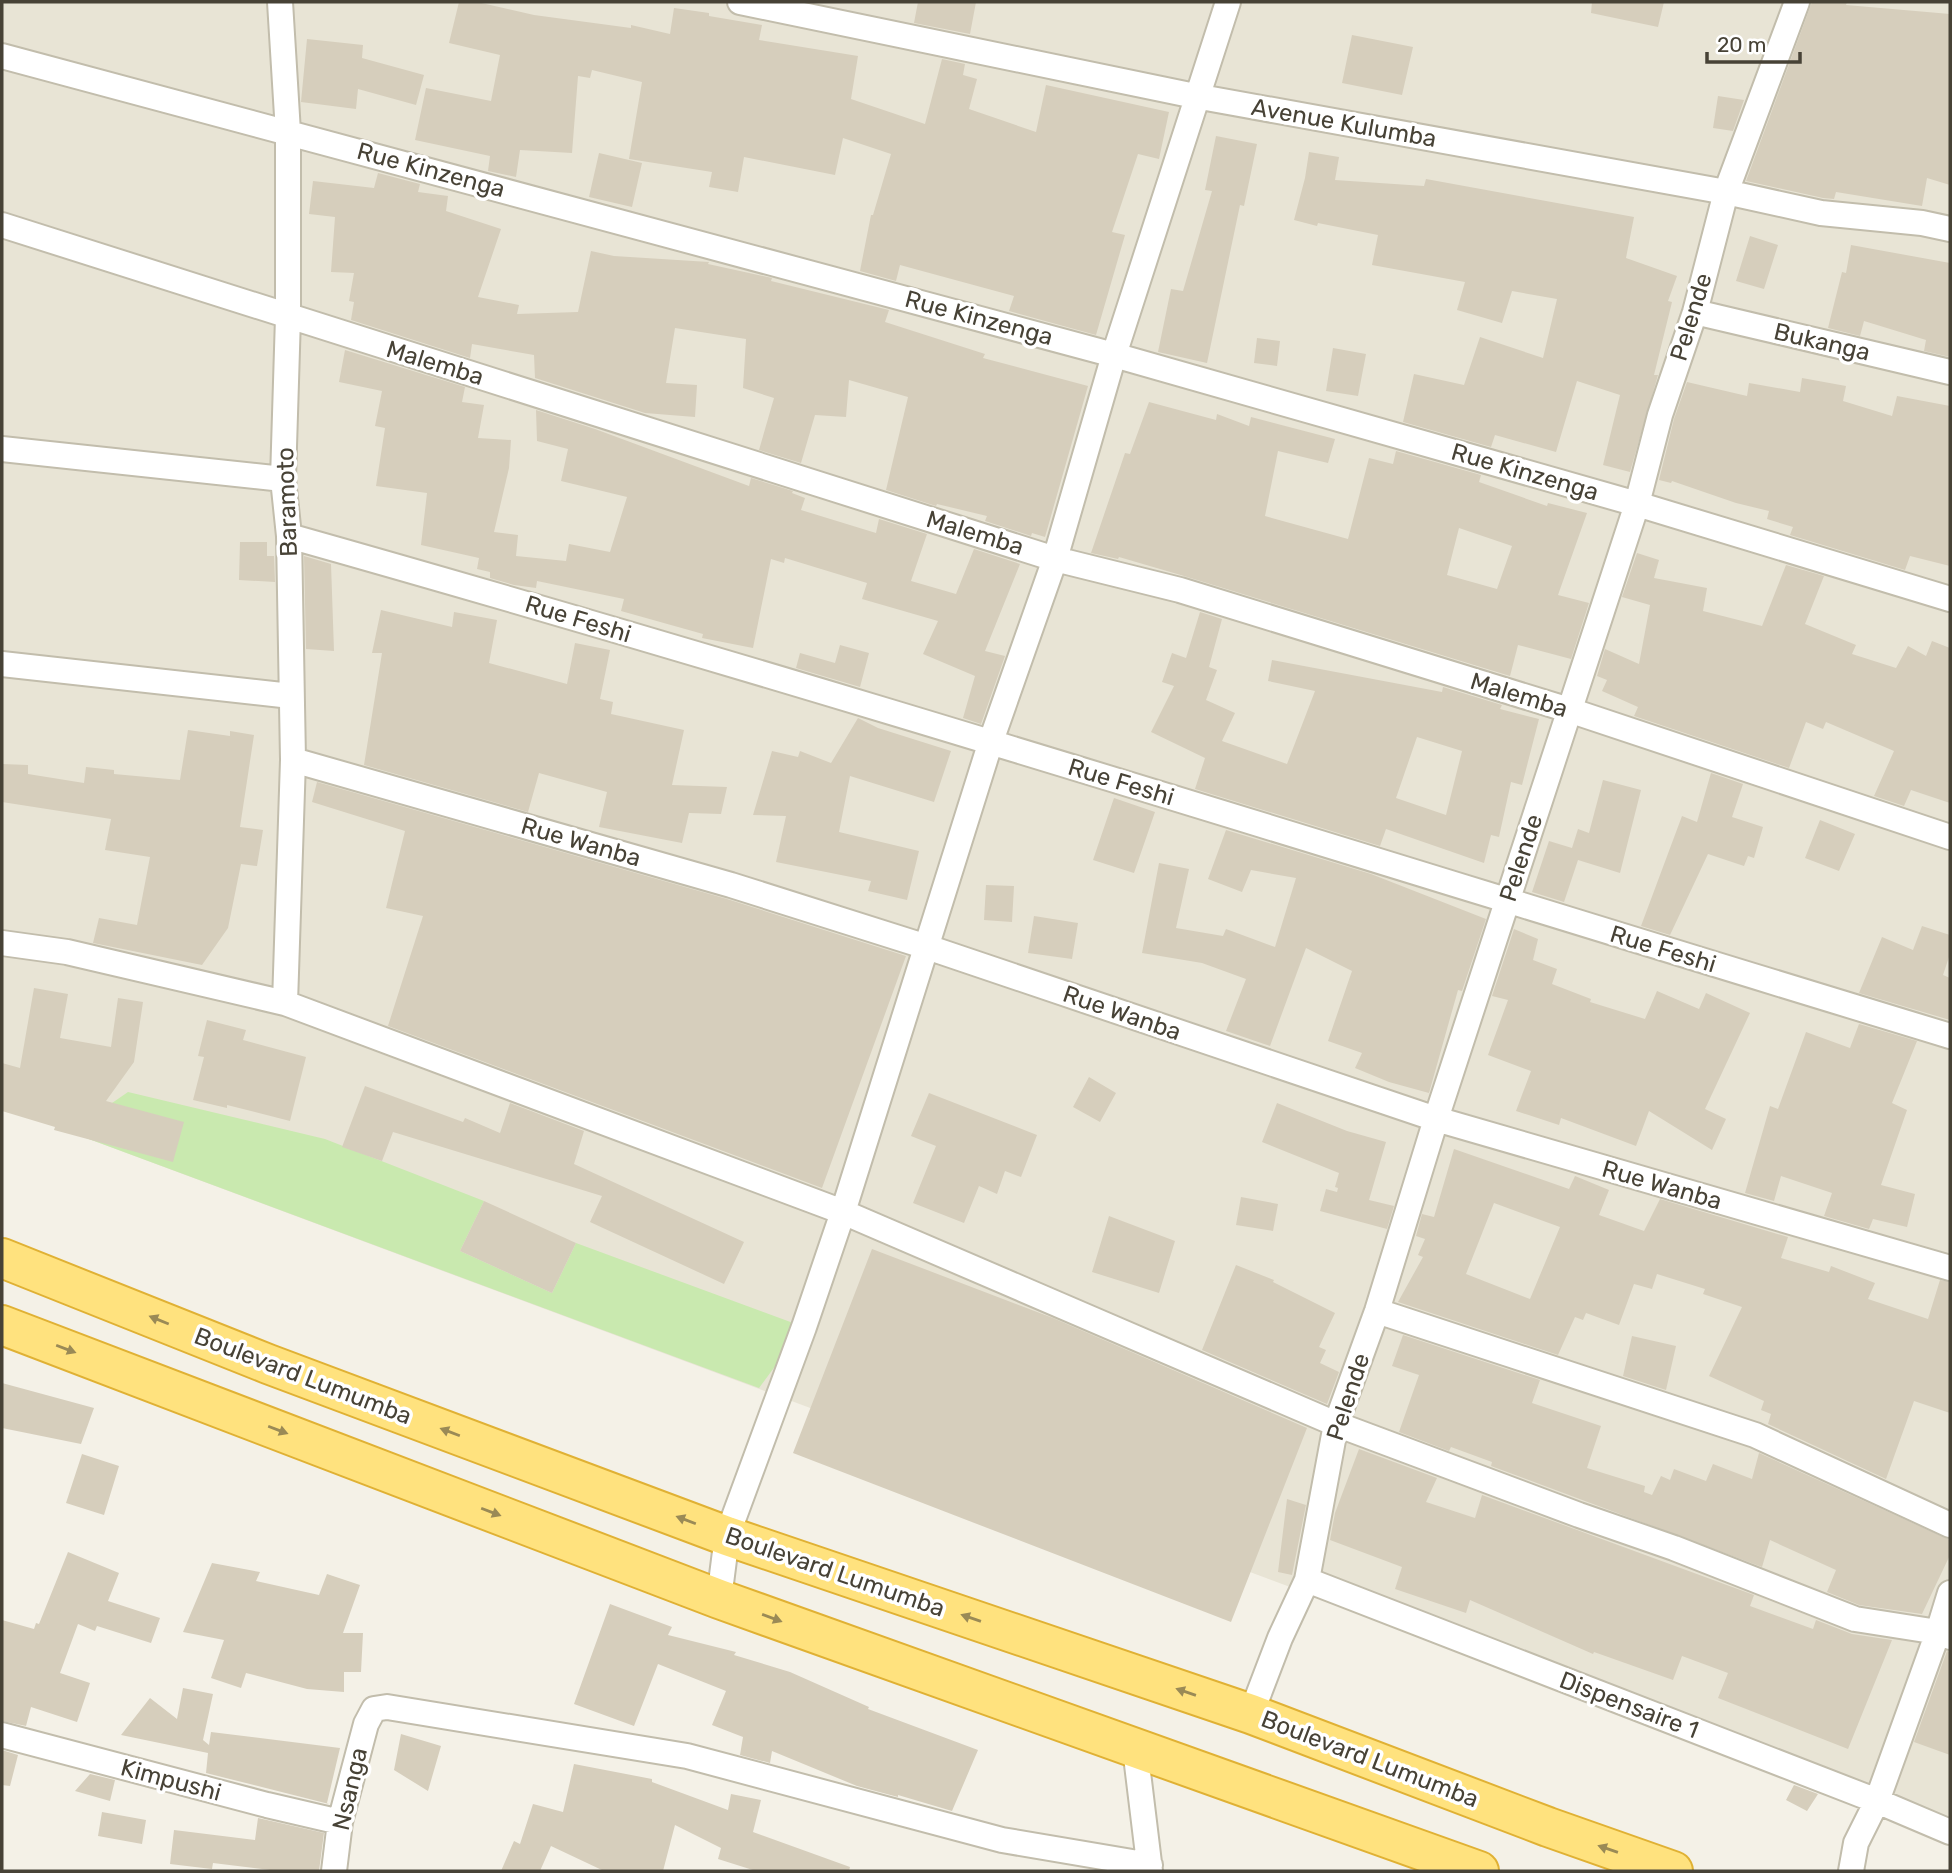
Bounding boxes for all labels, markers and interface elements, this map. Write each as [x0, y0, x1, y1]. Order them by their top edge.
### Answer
scale bar [1707, 21, 1800, 65]
text: 20 m [1717, 32, 1766, 57]
street label: Avenue Kulumba [1249, 93, 1439, 153]
street label: Rue Kinzenga [354, 137, 508, 203]
street label: Pelende [1664, 270, 1718, 364]
street label: Rue Kinzenga [902, 285, 1056, 351]
street label: Bukanga [1771, 317, 1873, 367]
street label: Malemba [383, 335, 487, 391]
street label: Rue Kinzenga [1448, 438, 1602, 506]
street label: Baramoto [271, 447, 303, 557]
street label: Malemba [923, 505, 1027, 561]
street label: Rue Feshi [522, 590, 634, 648]
street label: Malemba [1467, 667, 1571, 723]
street label: Rue Feshi [1065, 753, 1177, 811]
street label: Pelende [1494, 811, 1548, 905]
street label: Rue Wanba [518, 812, 644, 872]
street label: Rue Feshi [1607, 920, 1719, 978]
street label: Rue Wanba [1059, 980, 1185, 1046]
street label: Rue Wanba [1599, 1155, 1725, 1215]
one-way arrow [149, 1315, 170, 1326]
street label: Boulevard Lumumba [190, 1322, 416, 1430]
one-way arrow [55, 1344, 76, 1355]
street label: Pelende [1321, 1350, 1375, 1444]
one-way arrow [268, 1425, 289, 1436]
one-way arrow [440, 1426, 461, 1437]
one-way arrow [480, 1506, 501, 1517]
one-way arrow [676, 1514, 697, 1525]
street label: Boulevard Lumumba [722, 1521, 948, 1623]
one-way arrow [762, 1613, 783, 1624]
one-way arrow [960, 1613, 981, 1623]
street label: Dispensaire 1 [1556, 1666, 1702, 1744]
one-way arrow [1175, 1686, 1196, 1697]
street label: Boulevard Lumumba [1257, 1705, 1483, 1813]
street label: Nsanga [327, 1745, 373, 1833]
street label: Kimpushi [118, 1753, 224, 1807]
one-way arrow [1598, 1843, 1619, 1854]

